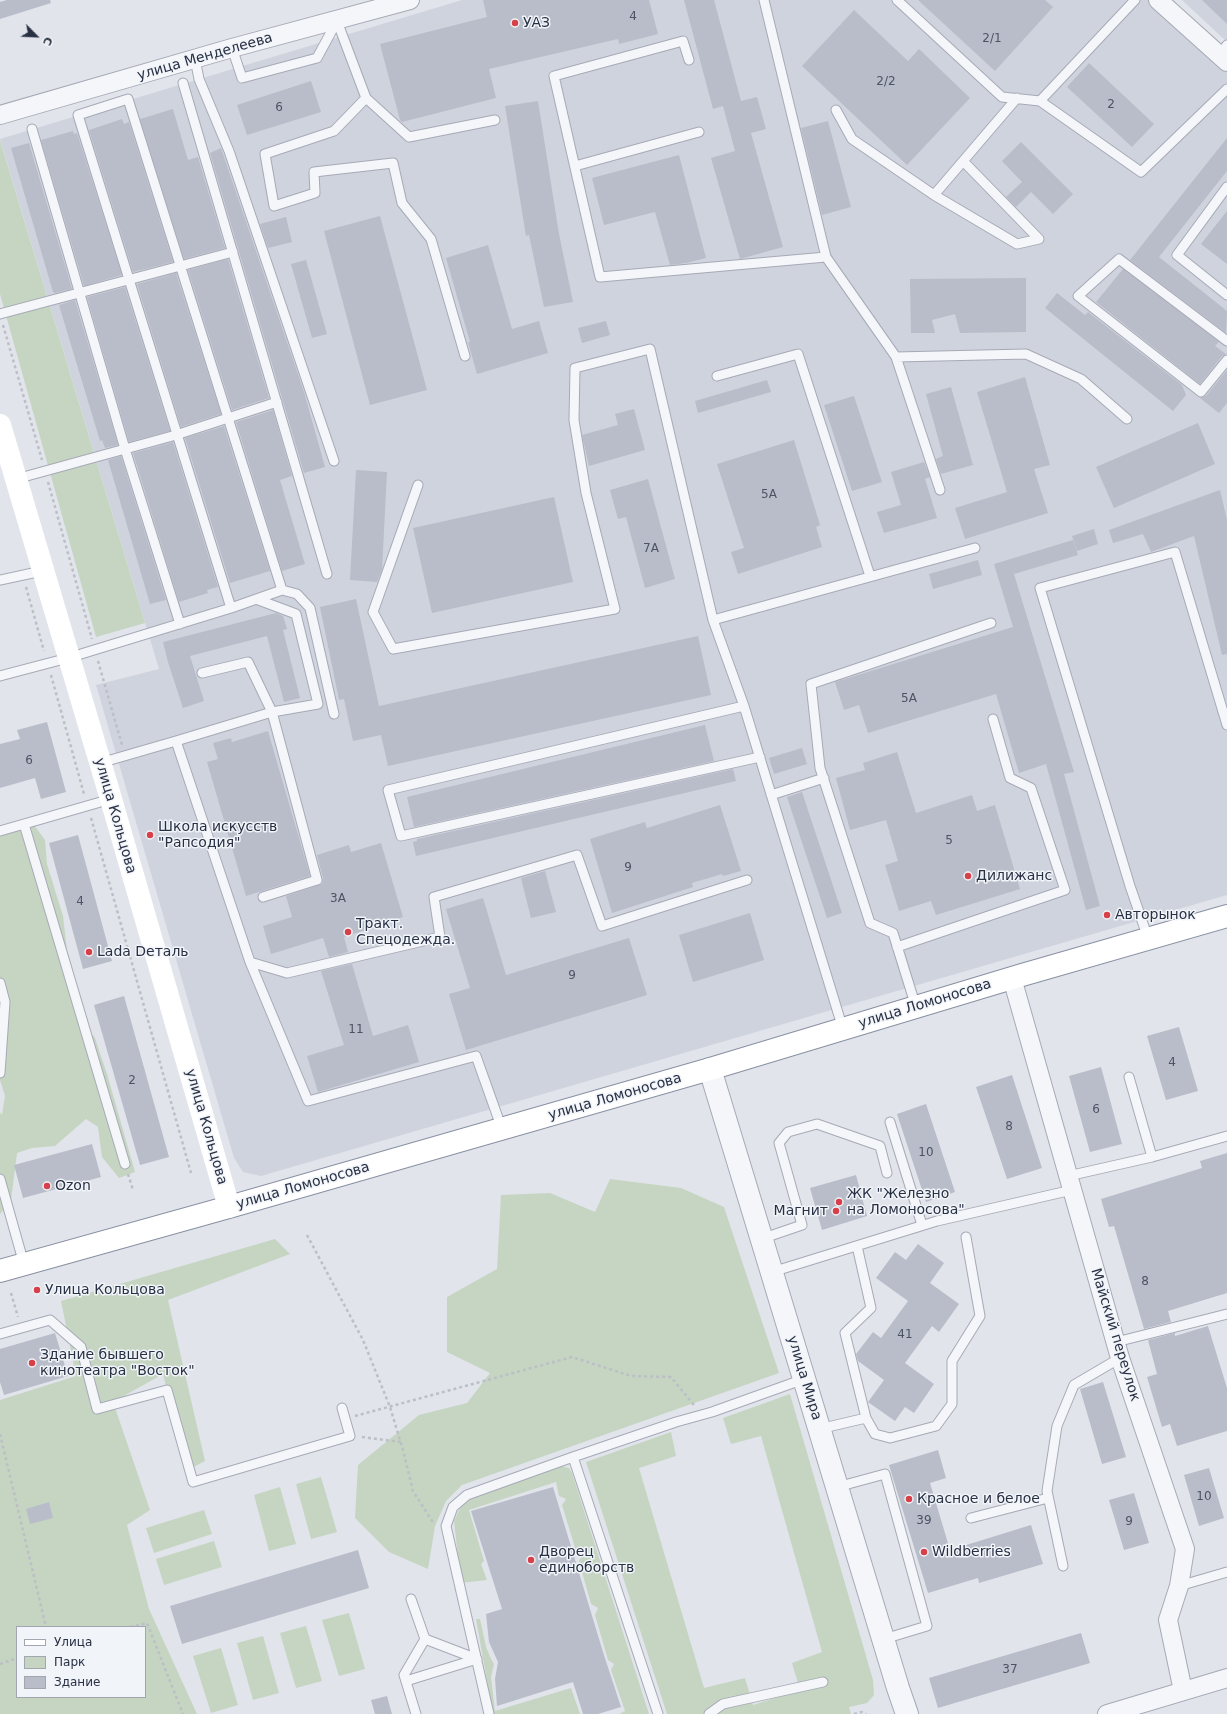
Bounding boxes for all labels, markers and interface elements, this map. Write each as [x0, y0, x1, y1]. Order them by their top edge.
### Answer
house number: 4 [629, 10, 637, 24]
place label: УАЗ [523, 15, 550, 31]
north arrow [16, 16, 56, 56]
marker: УАЗ [510, 18, 520, 28]
street label: улица Менделеева [135, 30, 275, 84]
house number: 2/1 [982, 32, 1002, 46]
text: С [40, 35, 55, 47]
house number: 2/2 [876, 75, 896, 89]
house number: 2 [1107, 98, 1115, 112]
house number: 6 [275, 101, 283, 115]
house number: 5А [761, 488, 777, 502]
house number: 7А [643, 542, 659, 556]
house number: 5А [901, 692, 917, 706]
house number: 6 [25, 754, 33, 768]
street label: улица Кольцова [90, 756, 140, 876]
place label: Школа искусств "Рапсодия" [158, 819, 277, 852]
marker: Школа искусств "Рапсодия" [145, 830, 155, 840]
house number: 5 [945, 834, 953, 848]
house number: 9 [624, 861, 632, 875]
place label: Дилижанс [976, 868, 1052, 884]
marker: Дилижанс [963, 871, 973, 881]
house number: 3А [330, 892, 346, 906]
house number: 4 [76, 895, 84, 909]
place label: Авторынок [1115, 907, 1196, 923]
marker: Авторынок [1102, 910, 1112, 920]
place label: Тракт. Спецодежда. [356, 916, 455, 948]
marker: Тракт. Спецодежда. [343, 927, 353, 937]
place label: Lada Dеталь [97, 944, 189, 960]
marker: Lada Dеталь [84, 947, 94, 957]
house number: 9 [568, 969, 576, 983]
street label: улица Ломоносова [857, 976, 993, 1032]
house number: 11 [348, 1023, 364, 1037]
house number: 4 [1168, 1056, 1176, 1070]
street label: улица Кольцова [181, 1067, 231, 1187]
street label: улица Ломоносова [546, 1070, 684, 1124]
house number: 2 [128, 1074, 136, 1088]
house number: 6 [1092, 1103, 1100, 1117]
house number: 8 [1005, 1120, 1013, 1134]
house number: 10 [918, 1146, 934, 1160]
street label: улица Ломоносова [234, 1159, 372, 1213]
place label: Ozon [55, 1178, 91, 1194]
marker: Ozon [42, 1181, 52, 1191]
place label: ЖК "Железно на Ломоносова" [847, 1186, 965, 1218]
marker: ЖК "Железно на Ломоносова" [834, 1197, 844, 1207]
place label: Магнит [774, 1203, 828, 1219]
marker: Магнит [831, 1206, 841, 1216]
street label: Майский переулок [1087, 1267, 1143, 1403]
house number: 8 [1141, 1275, 1149, 1289]
place label: Улица Кольцова [45, 1282, 165, 1298]
marker: Улица Кольцова [32, 1285, 42, 1295]
house number: 41 [897, 1328, 913, 1342]
street label: улица Мира [783, 1334, 825, 1422]
place label: Здание бывшего кинотеатра "Восток" [40, 1347, 195, 1380]
marker: Здание бывшего кинотеатра "Восток" [27, 1358, 37, 1368]
house number: 10 [1196, 1490, 1212, 1504]
place label: Красное и белое [917, 1491, 1040, 1507]
marker: Красное и белое [904, 1494, 914, 1504]
house number: 39 [916, 1514, 932, 1528]
house number: 9 [1125, 1515, 1133, 1529]
place label: Дворец единоборств [539, 1544, 634, 1576]
place label: Wildberries [932, 1544, 1011, 1560]
marker: Wildberries [919, 1547, 929, 1557]
marker: Дворец единоборств [526, 1555, 536, 1565]
legend [16, 1626, 146, 1698]
text: Улица [54, 1635, 92, 1649]
text: Парк [54, 1655, 85, 1669]
house number: 37 [1002, 1663, 1018, 1677]
text: Здание [54, 1675, 100, 1689]

